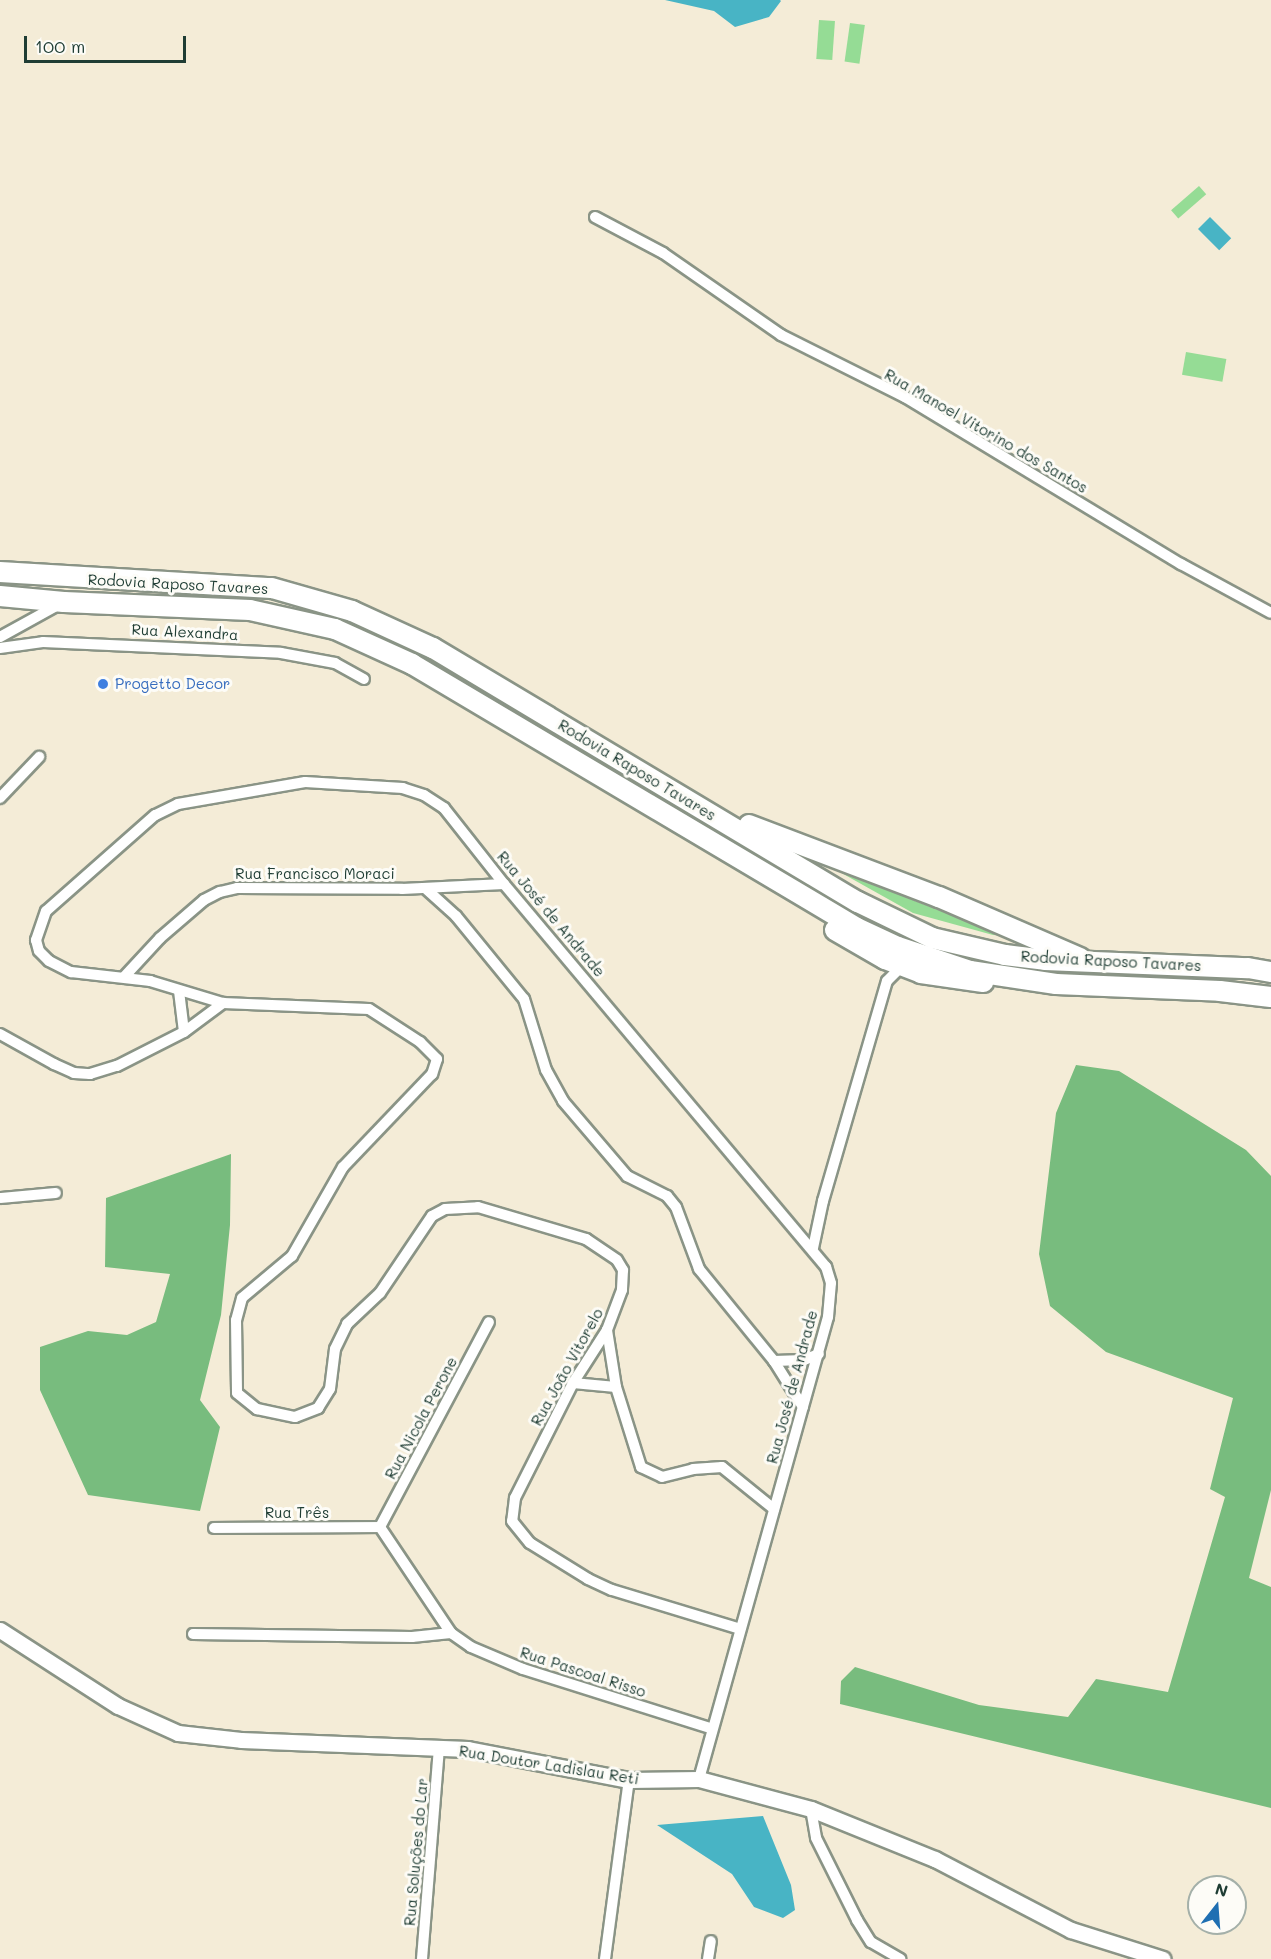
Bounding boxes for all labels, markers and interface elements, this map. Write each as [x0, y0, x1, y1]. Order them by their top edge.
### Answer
scale bar [27, 24, 189, 62]
text: 100 m [35, 34, 85, 58]
street label: Rua Manoel Vitorino dos Santos [881, 365, 1091, 497]
street label: Rodovia Raposo Tavares [87, 570, 269, 598]
street label: Rua Alexandra [131, 620, 239, 644]
place label: Progetto Decor [115, 675, 230, 693]
marker: Progetto Decor [96, 677, 110, 691]
street label: Rodovia Raposo Tavares [555, 716, 719, 824]
street label: Rua José de Andrade [493, 848, 609, 980]
street label: Rua Francisco Moraci [235, 865, 395, 883]
street label: Rodovia Raposo Tavares [1020, 947, 1202, 975]
street label: Rua João Vitorelo [527, 1305, 607, 1429]
street label: Rua José de Andrade [763, 1308, 821, 1466]
street label: Rua Nicola Perone [381, 1354, 461, 1482]
street label: Rua Três [265, 1504, 329, 1522]
street label: Rua Pascoal Risso [518, 1643, 648, 1701]
street label: Rua Doutor Ladislau Reti [458, 1742, 640, 1788]
street label: Rua Soluções do Lar [401, 1777, 431, 1927]
north arrow [1187, 1875, 1247, 1935]
text: N [1213, 1877, 1231, 1901]

